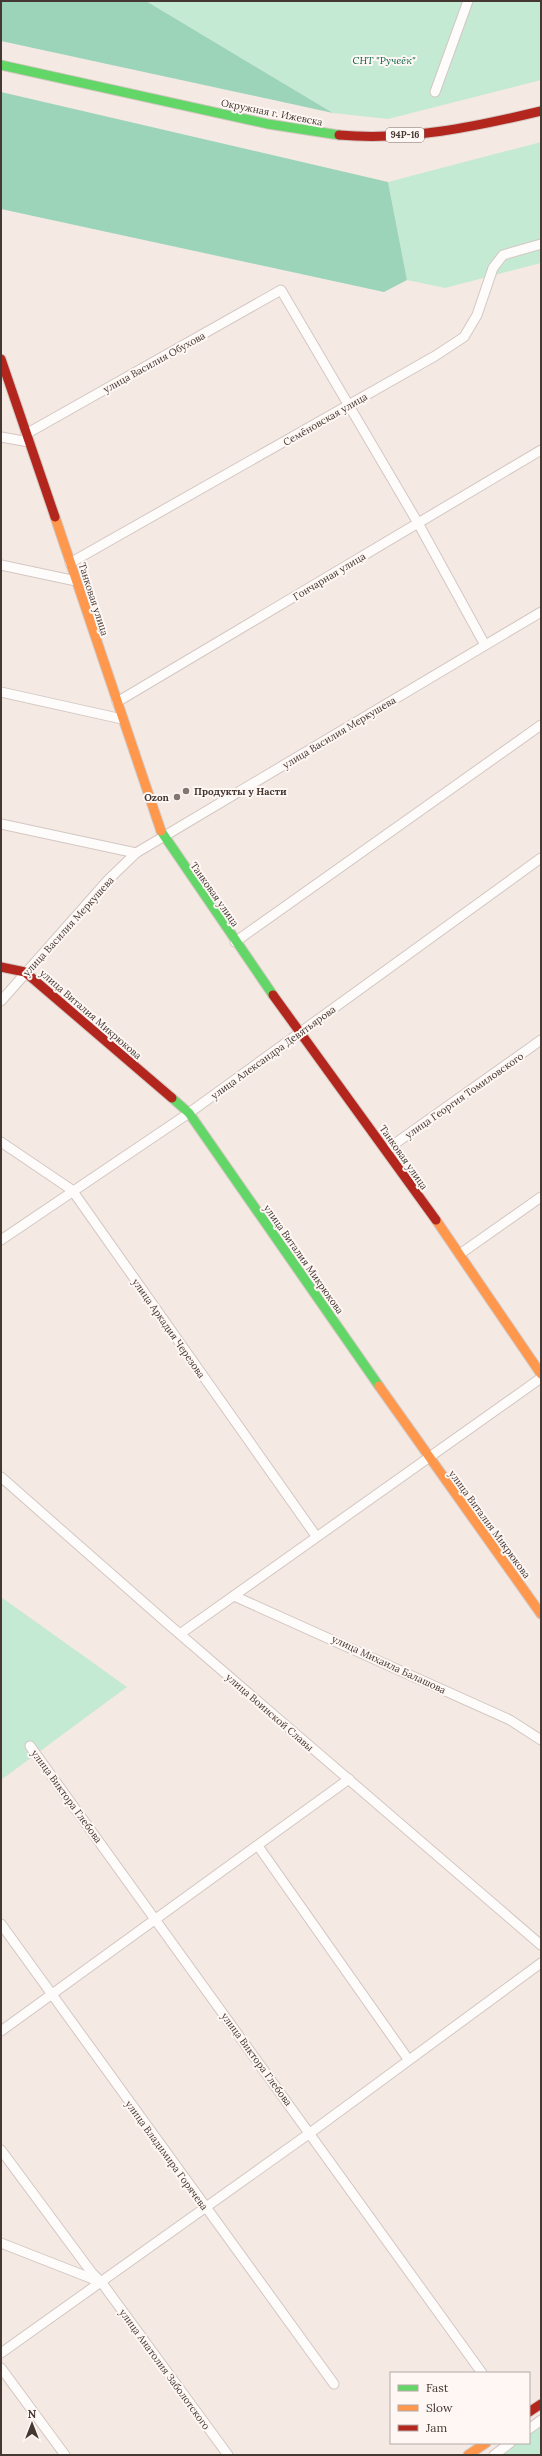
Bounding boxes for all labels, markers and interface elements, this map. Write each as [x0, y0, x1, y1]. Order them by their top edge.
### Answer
park label: СНТ "Ручеёк" [353, 54, 416, 67]
street label: Окружная г. Ижевска [220, 96, 324, 129]
road number: 94Р-16 [386, 128, 424, 142]
street label: улица Василия Обухова [101, 329, 208, 396]
street label: Семёновская улица [281, 390, 370, 449]
street label: Гончарная улица [291, 550, 368, 603]
street label: Танковая улица [76, 561, 111, 637]
street label: улица Василия Меркушева [280, 693, 398, 771]
place label: Продукты у Насти [194, 785, 287, 798]
marker: Продукты у Насти [181, 786, 191, 796]
place label: Ozon [144, 791, 170, 804]
marker: Ozon [172, 792, 182, 802]
street label: Танковая улица [188, 859, 242, 929]
street label: улица Василия Меркушева [20, 874, 117, 979]
street label: улица Виталия Микрюкова [37, 967, 144, 1062]
street label: улица Александра Девятьярова [208, 1003, 338, 1102]
street label: улица Георгия Томиловского [402, 1049, 526, 1141]
street label: Танковая улица [377, 1122, 431, 1192]
street label: улица Виталия Микрюкова [261, 1202, 346, 1317]
street label: улица Аркадия Черезова [129, 1276, 208, 1381]
street label: улица Виталия Микрюкова [446, 1468, 533, 1581]
street label: улица Михаила Балашова [330, 1632, 448, 1697]
street label: улица Воинской Славы [223, 1671, 316, 1754]
street label: улица Виктора Глебова [28, 1747, 105, 1846]
street label: улица Виктора Глебова [218, 2010, 295, 2109]
street label: улица Владимира Горячева [122, 2098, 211, 2213]
street label: улица Анатолия Заболотского [116, 2306, 213, 2432]
legend [390, 2372, 530, 2444]
text: Fast [426, 2380, 449, 2395]
text: Slow [426, 2400, 453, 2415]
north arrow [12, 2404, 52, 2444]
text: N [28, 2407, 37, 2421]
text: Jam [425, 2420, 447, 2435]

